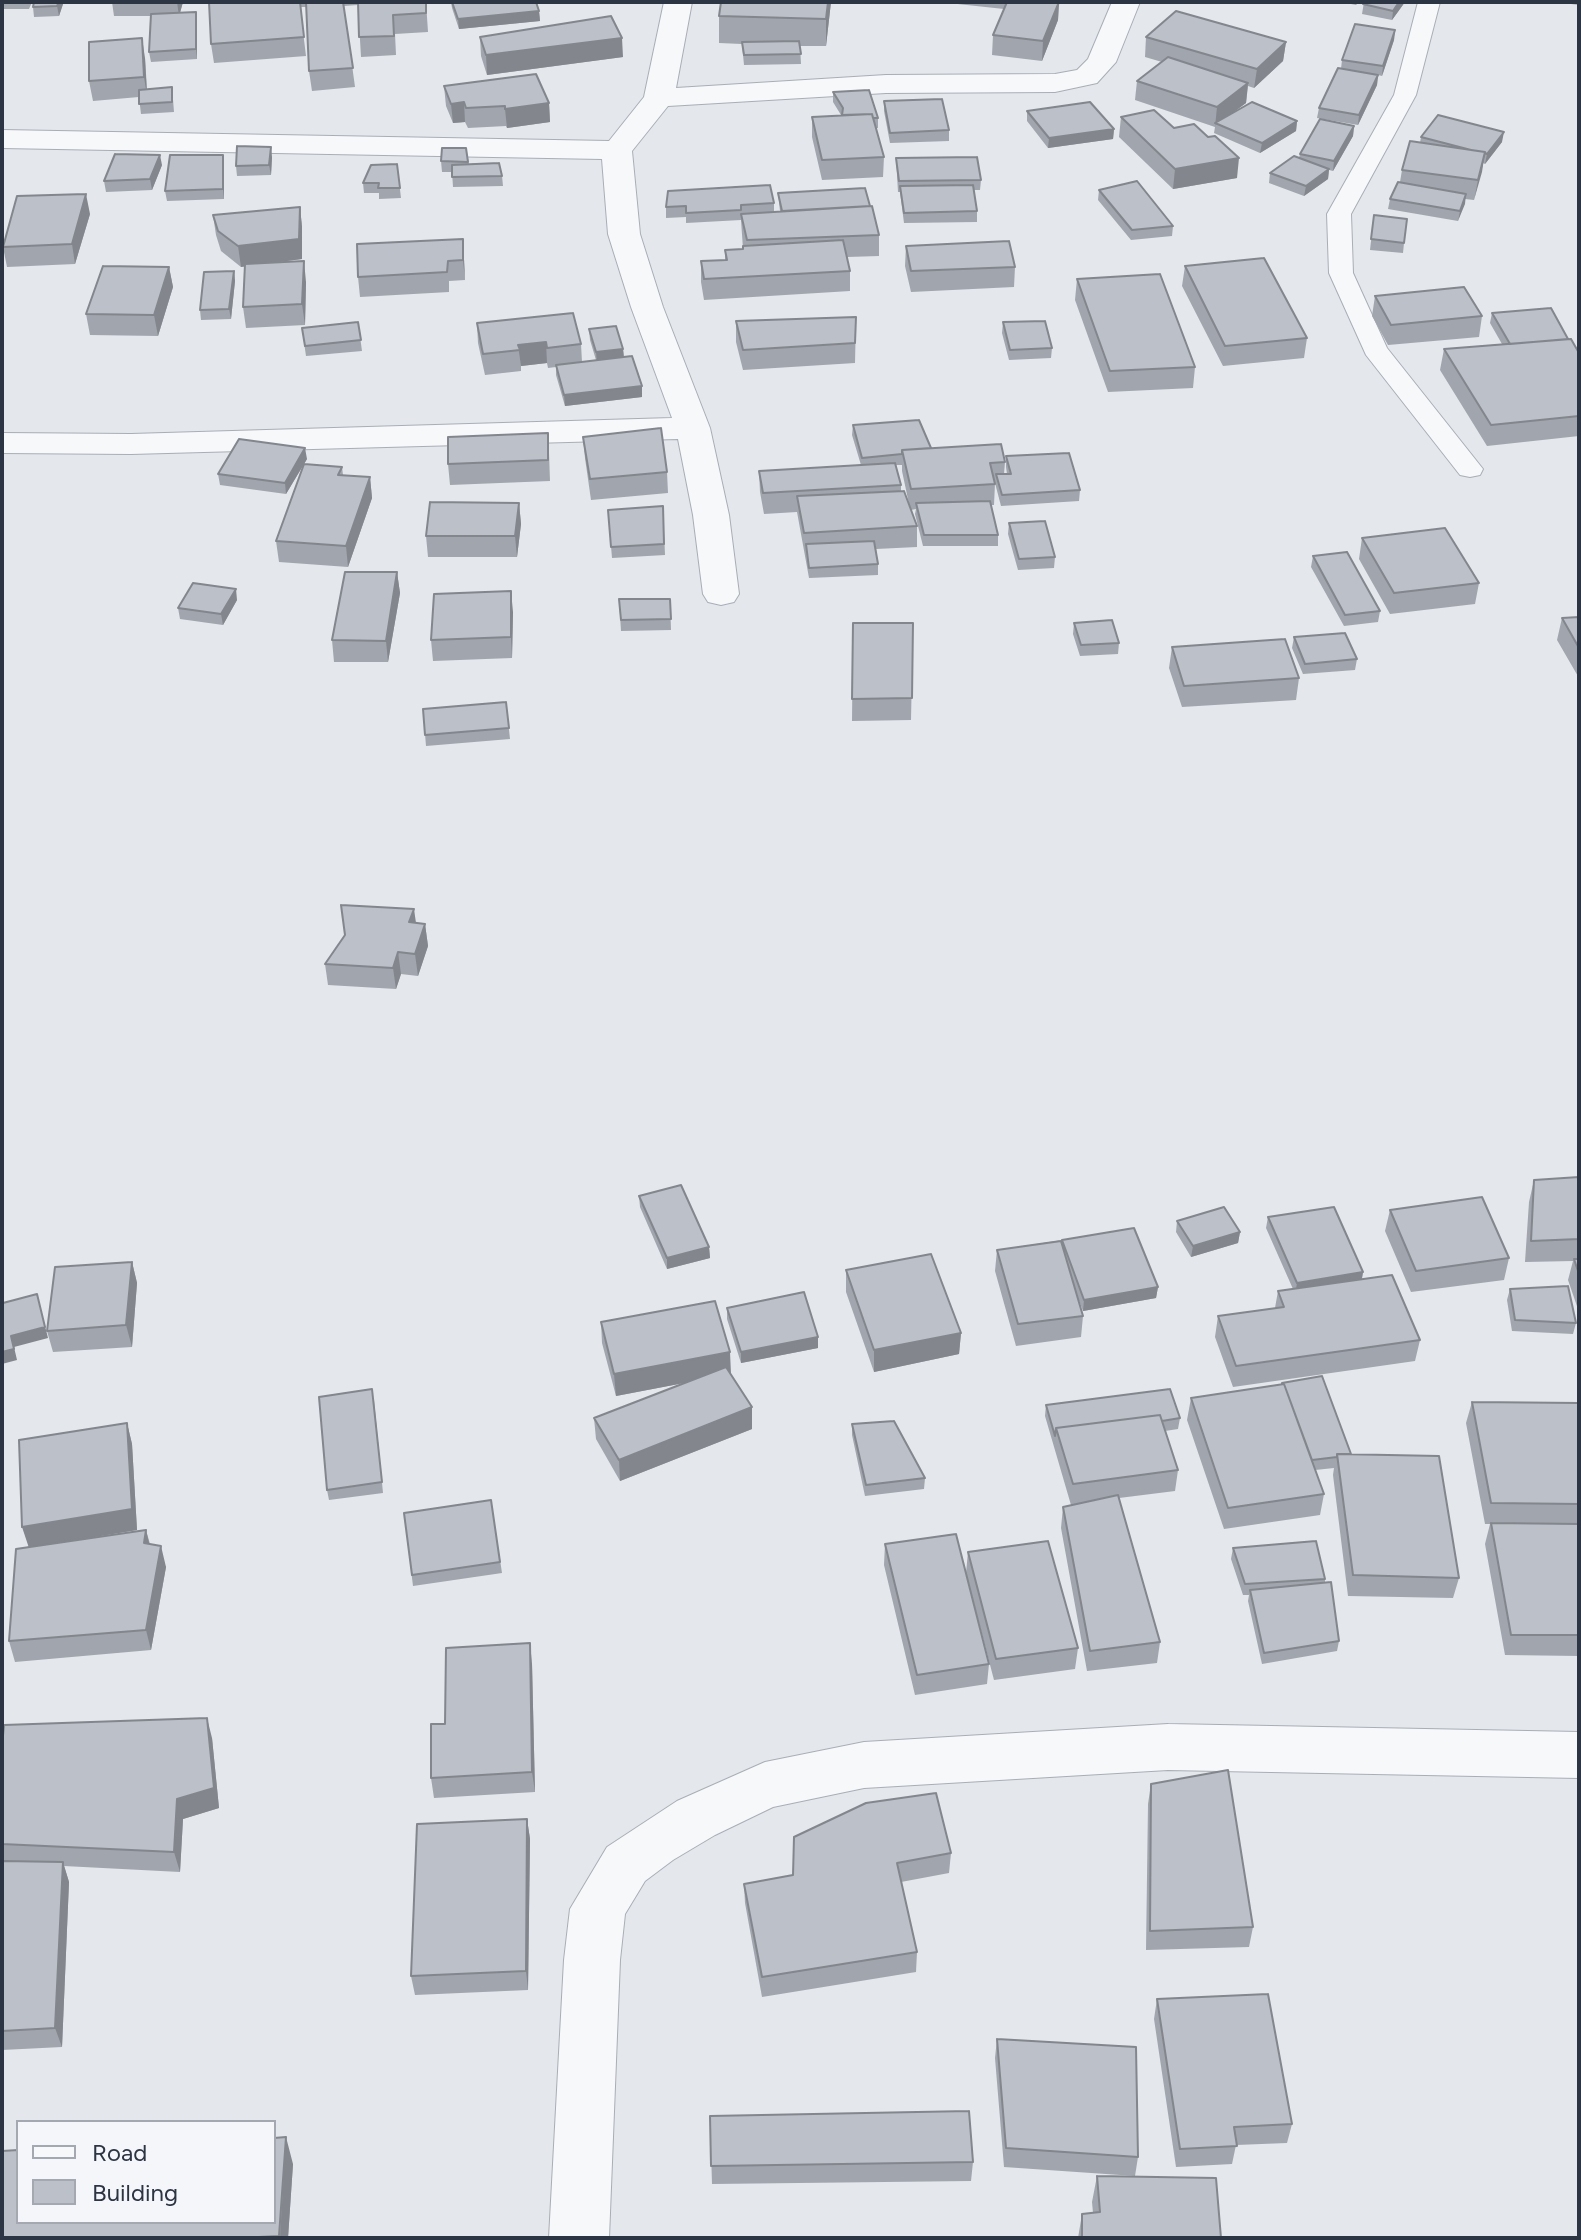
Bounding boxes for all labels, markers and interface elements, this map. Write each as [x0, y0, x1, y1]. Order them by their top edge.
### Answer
legend [16, 2120, 276, 2224]
text: Road [92, 2138, 147, 2167]
text: Building [92, 2178, 178, 2207]

